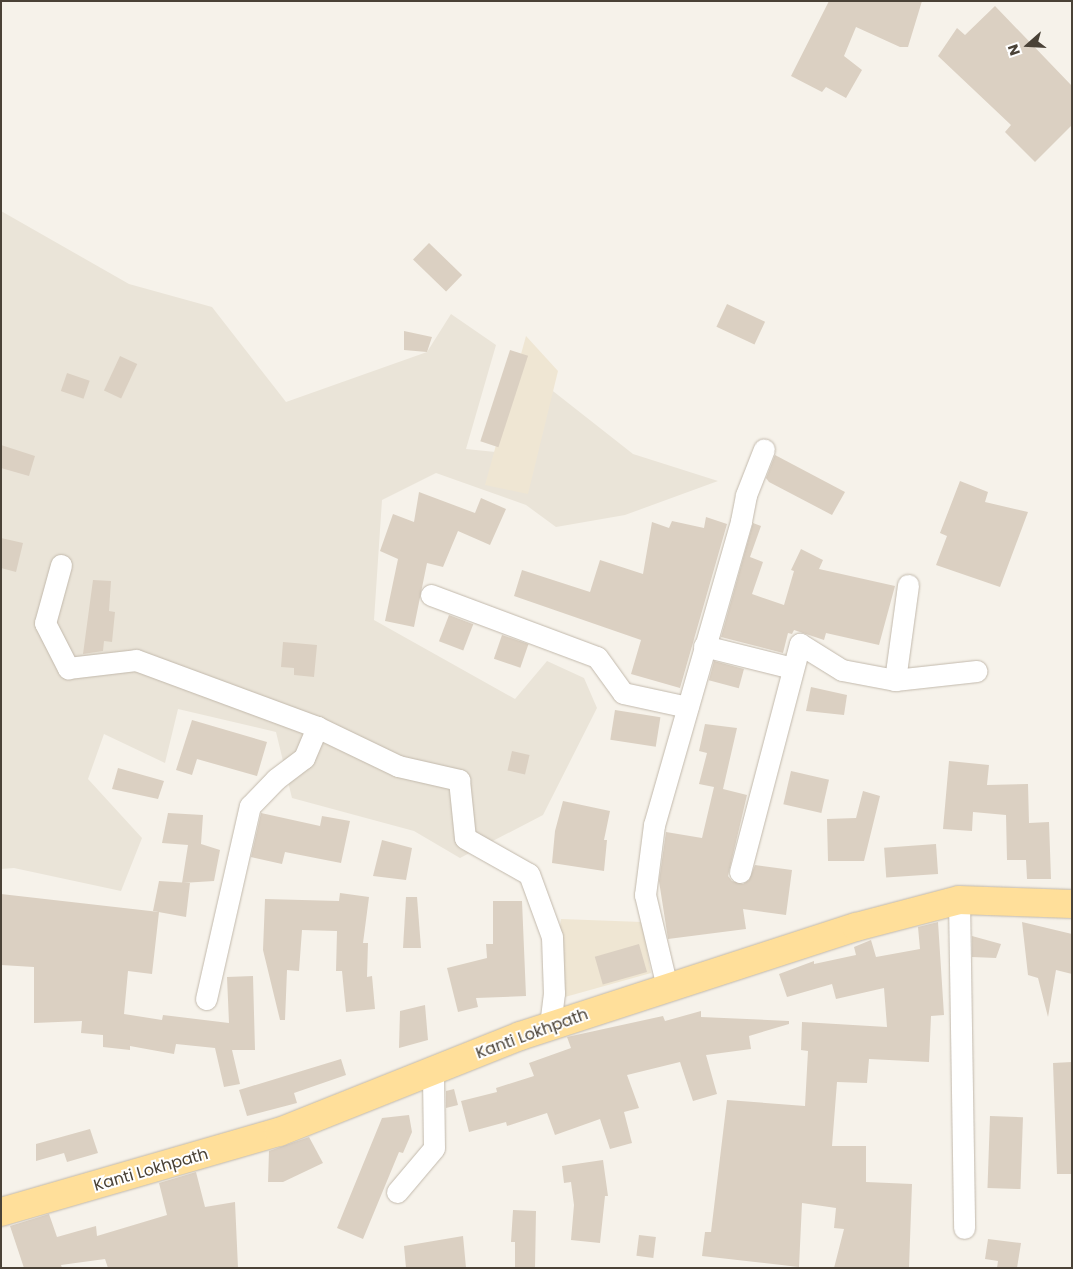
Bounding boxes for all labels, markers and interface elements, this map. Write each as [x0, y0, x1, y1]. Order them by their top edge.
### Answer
north arrow [1003, 20, 1053, 70]
text: N [1003, 42, 1025, 58]
street label: Kanti Lokhpath [473, 1005, 591, 1063]
street label: Kanti Lokhpath [92, 1145, 210, 1195]

